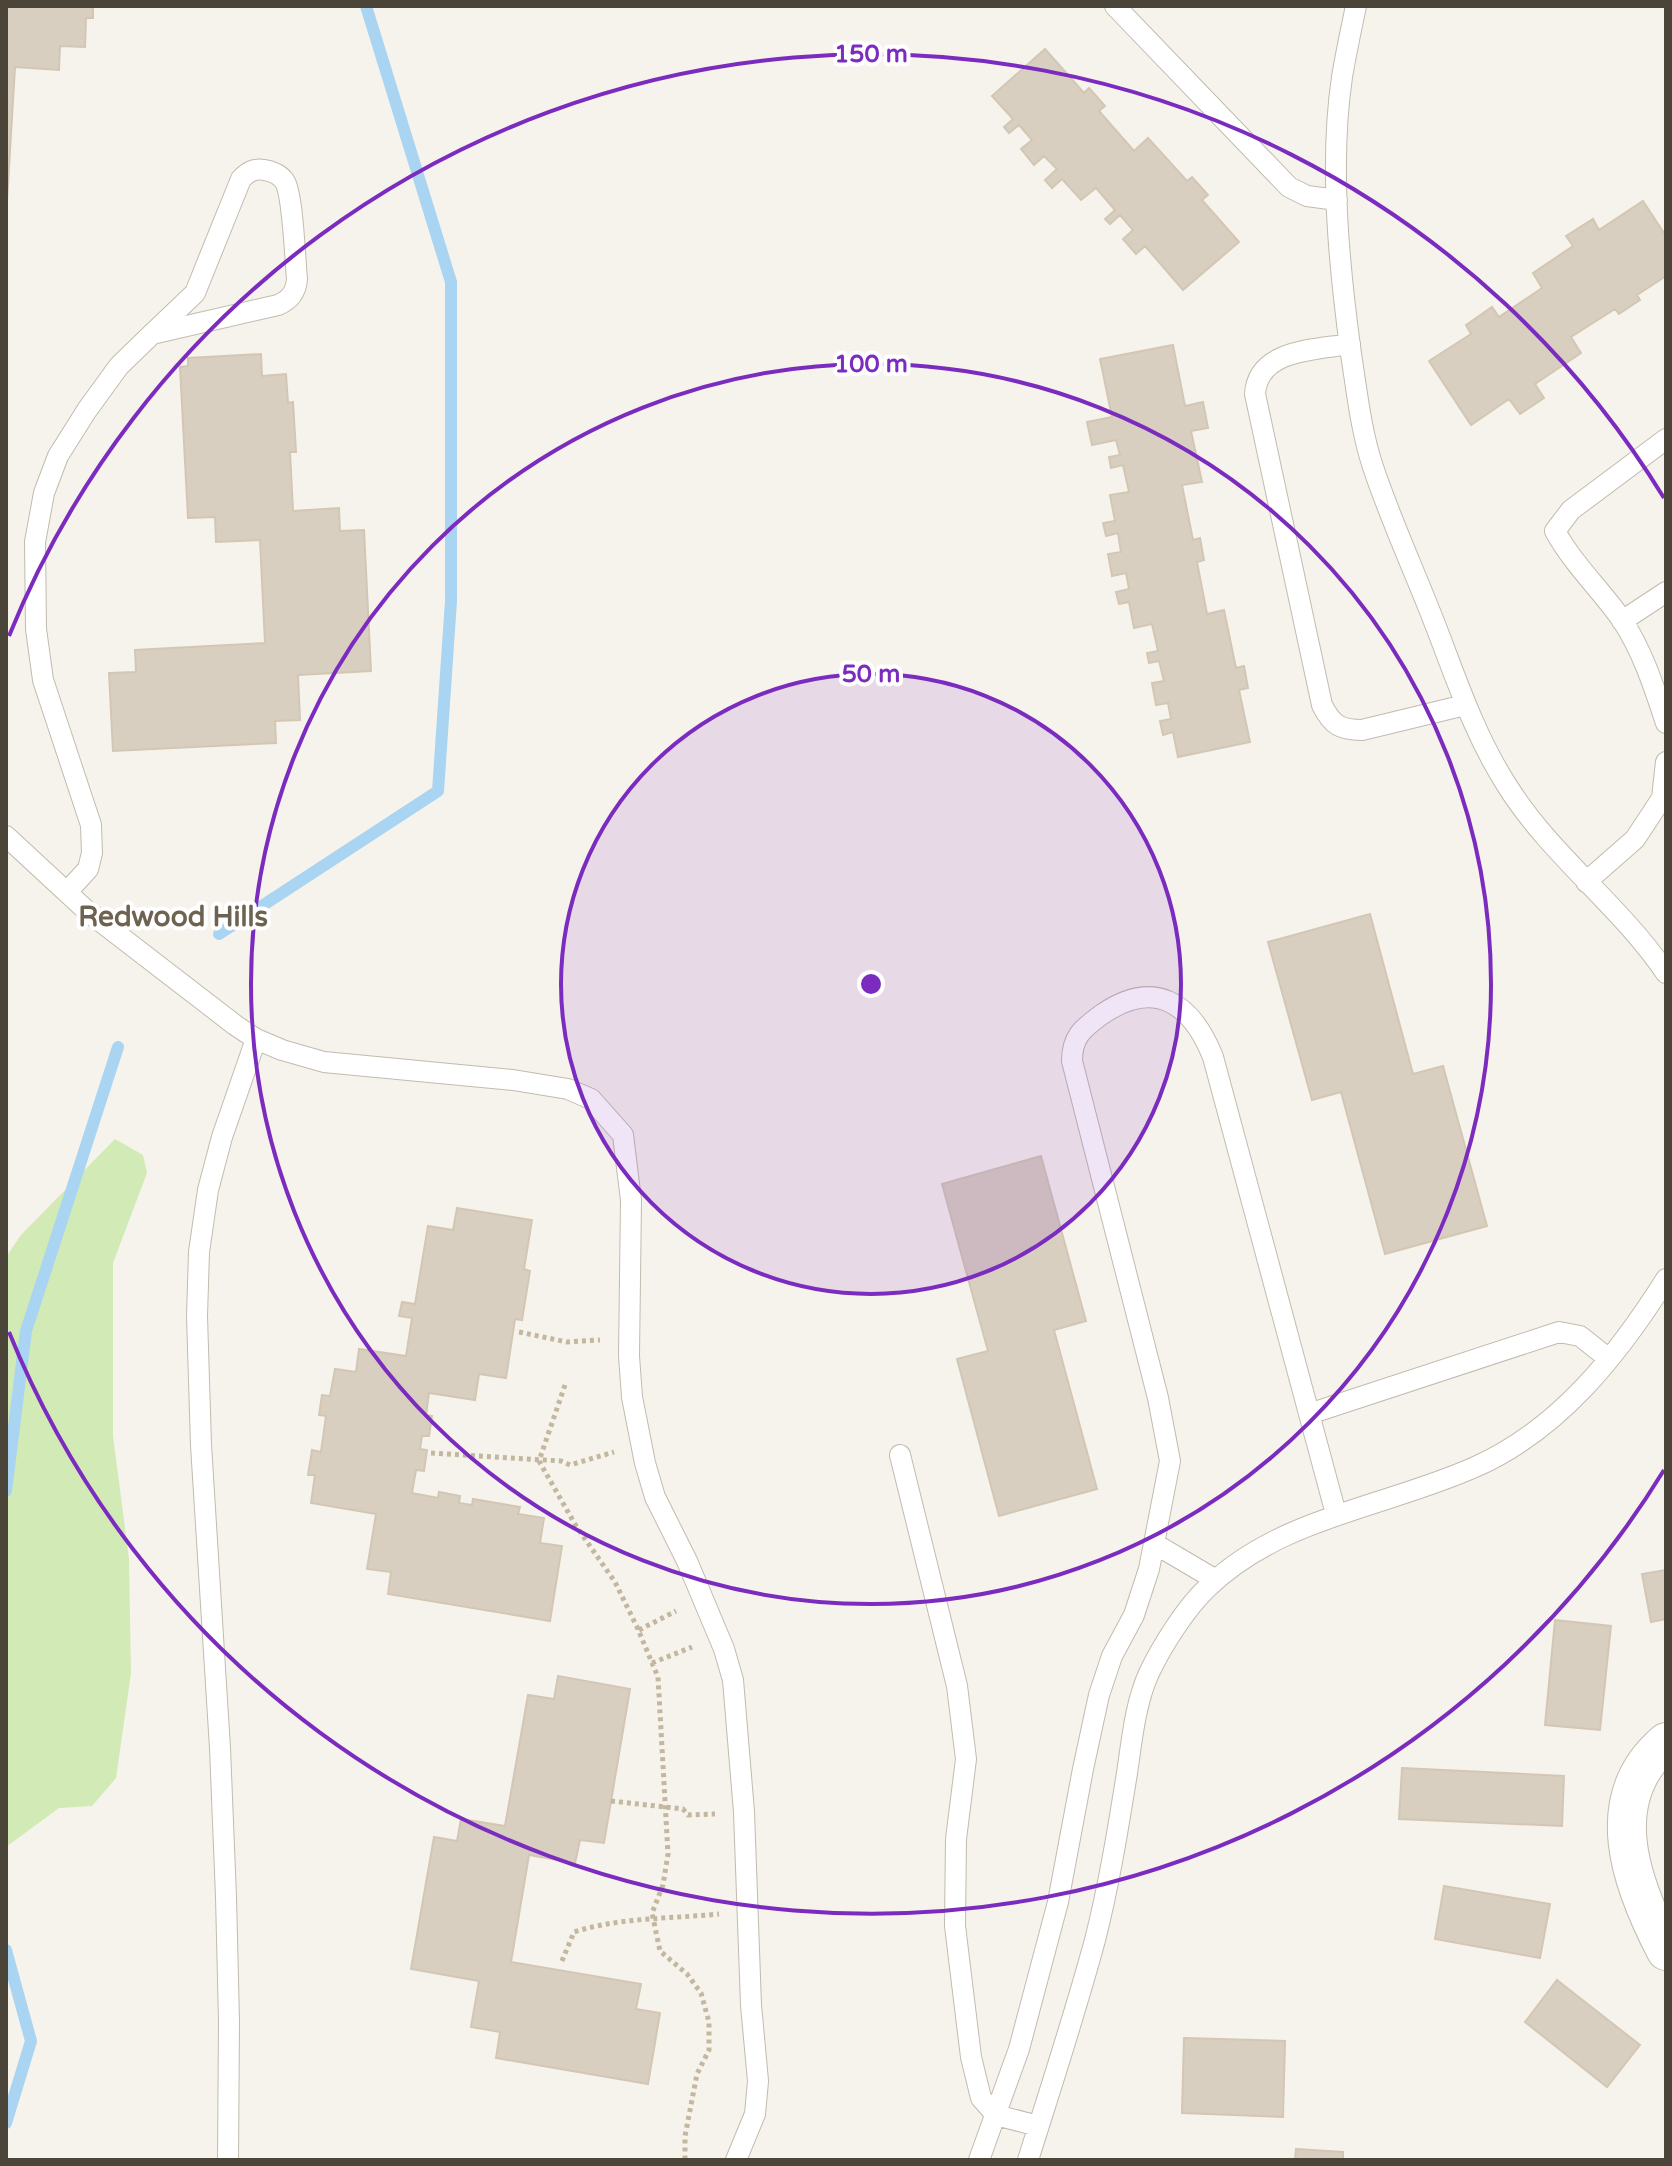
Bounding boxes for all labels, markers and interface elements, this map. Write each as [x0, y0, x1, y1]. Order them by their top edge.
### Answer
text: 150 m [834, 40, 908, 69]
text: 100 m [834, 350, 908, 379]
text: 50 m [842, 660, 900, 689]
district label: Redwood Hills [78, 900, 268, 934]
centre of rings [857, 970, 885, 998]

